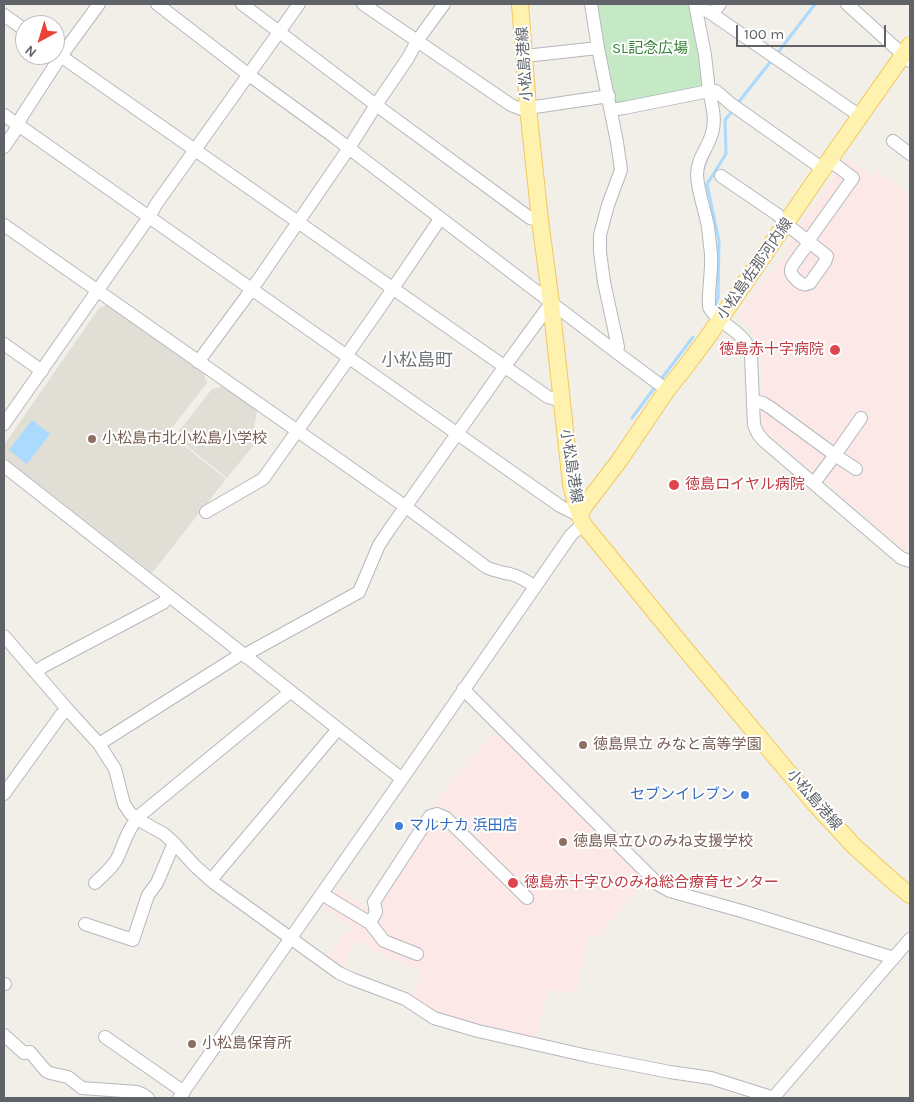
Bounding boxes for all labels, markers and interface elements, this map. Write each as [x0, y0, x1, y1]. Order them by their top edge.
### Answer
north arrow [15, 15, 65, 65]
scale bar [739, 15, 889, 47]
text: 100 m [744, 25, 784, 43]
street label: 小松島港線 [513, 26, 537, 102]
park label: SL記念広場 [612, 40, 688, 58]
text: N [22, 42, 40, 61]
street label: 小松島佐那河内線 [713, 215, 797, 323]
place label: 徳島赤十字病院 [719, 341, 824, 359]
marker: 徳島赤十字病院 [828, 343, 842, 357]
district label: 小松島町 [381, 350, 453, 372]
street label: 小松島港線 [556, 428, 586, 504]
place label: 小松島市北小松島小学校 [102, 430, 267, 448]
marker: 小松島市北小松島小学校 [86, 433, 98, 445]
place label: 徳島ロイヤル病院 [685, 476, 805, 494]
marker: 徳島ロイヤル病院 [667, 478, 681, 492]
place label: 徳島県立 みなと高等学園 [593, 736, 762, 754]
marker: 徳島県立 みなと高等学園 [577, 739, 589, 751]
street label: 小松島港線 [783, 766, 845, 834]
place label: セブンイレブン [630, 786, 735, 804]
marker: セブンイレブン [739, 789, 751, 801]
place label: マルナカ 浜田店 [409, 817, 518, 835]
marker: マルナカ 浜田店 [393, 820, 405, 832]
place label: 徳島県立ひのみね支援学校 [573, 833, 753, 851]
marker: 徳島県立ひのみね支援学校 [557, 836, 569, 848]
place label: 徳島赤十字ひのみね総合療育センター [524, 874, 779, 892]
marker: 徳島赤十字ひのみね総合療育センター [506, 876, 520, 890]
place label: 小松島保育所 [202, 1035, 292, 1053]
marker: 小松島保育所 [186, 1038, 198, 1050]

